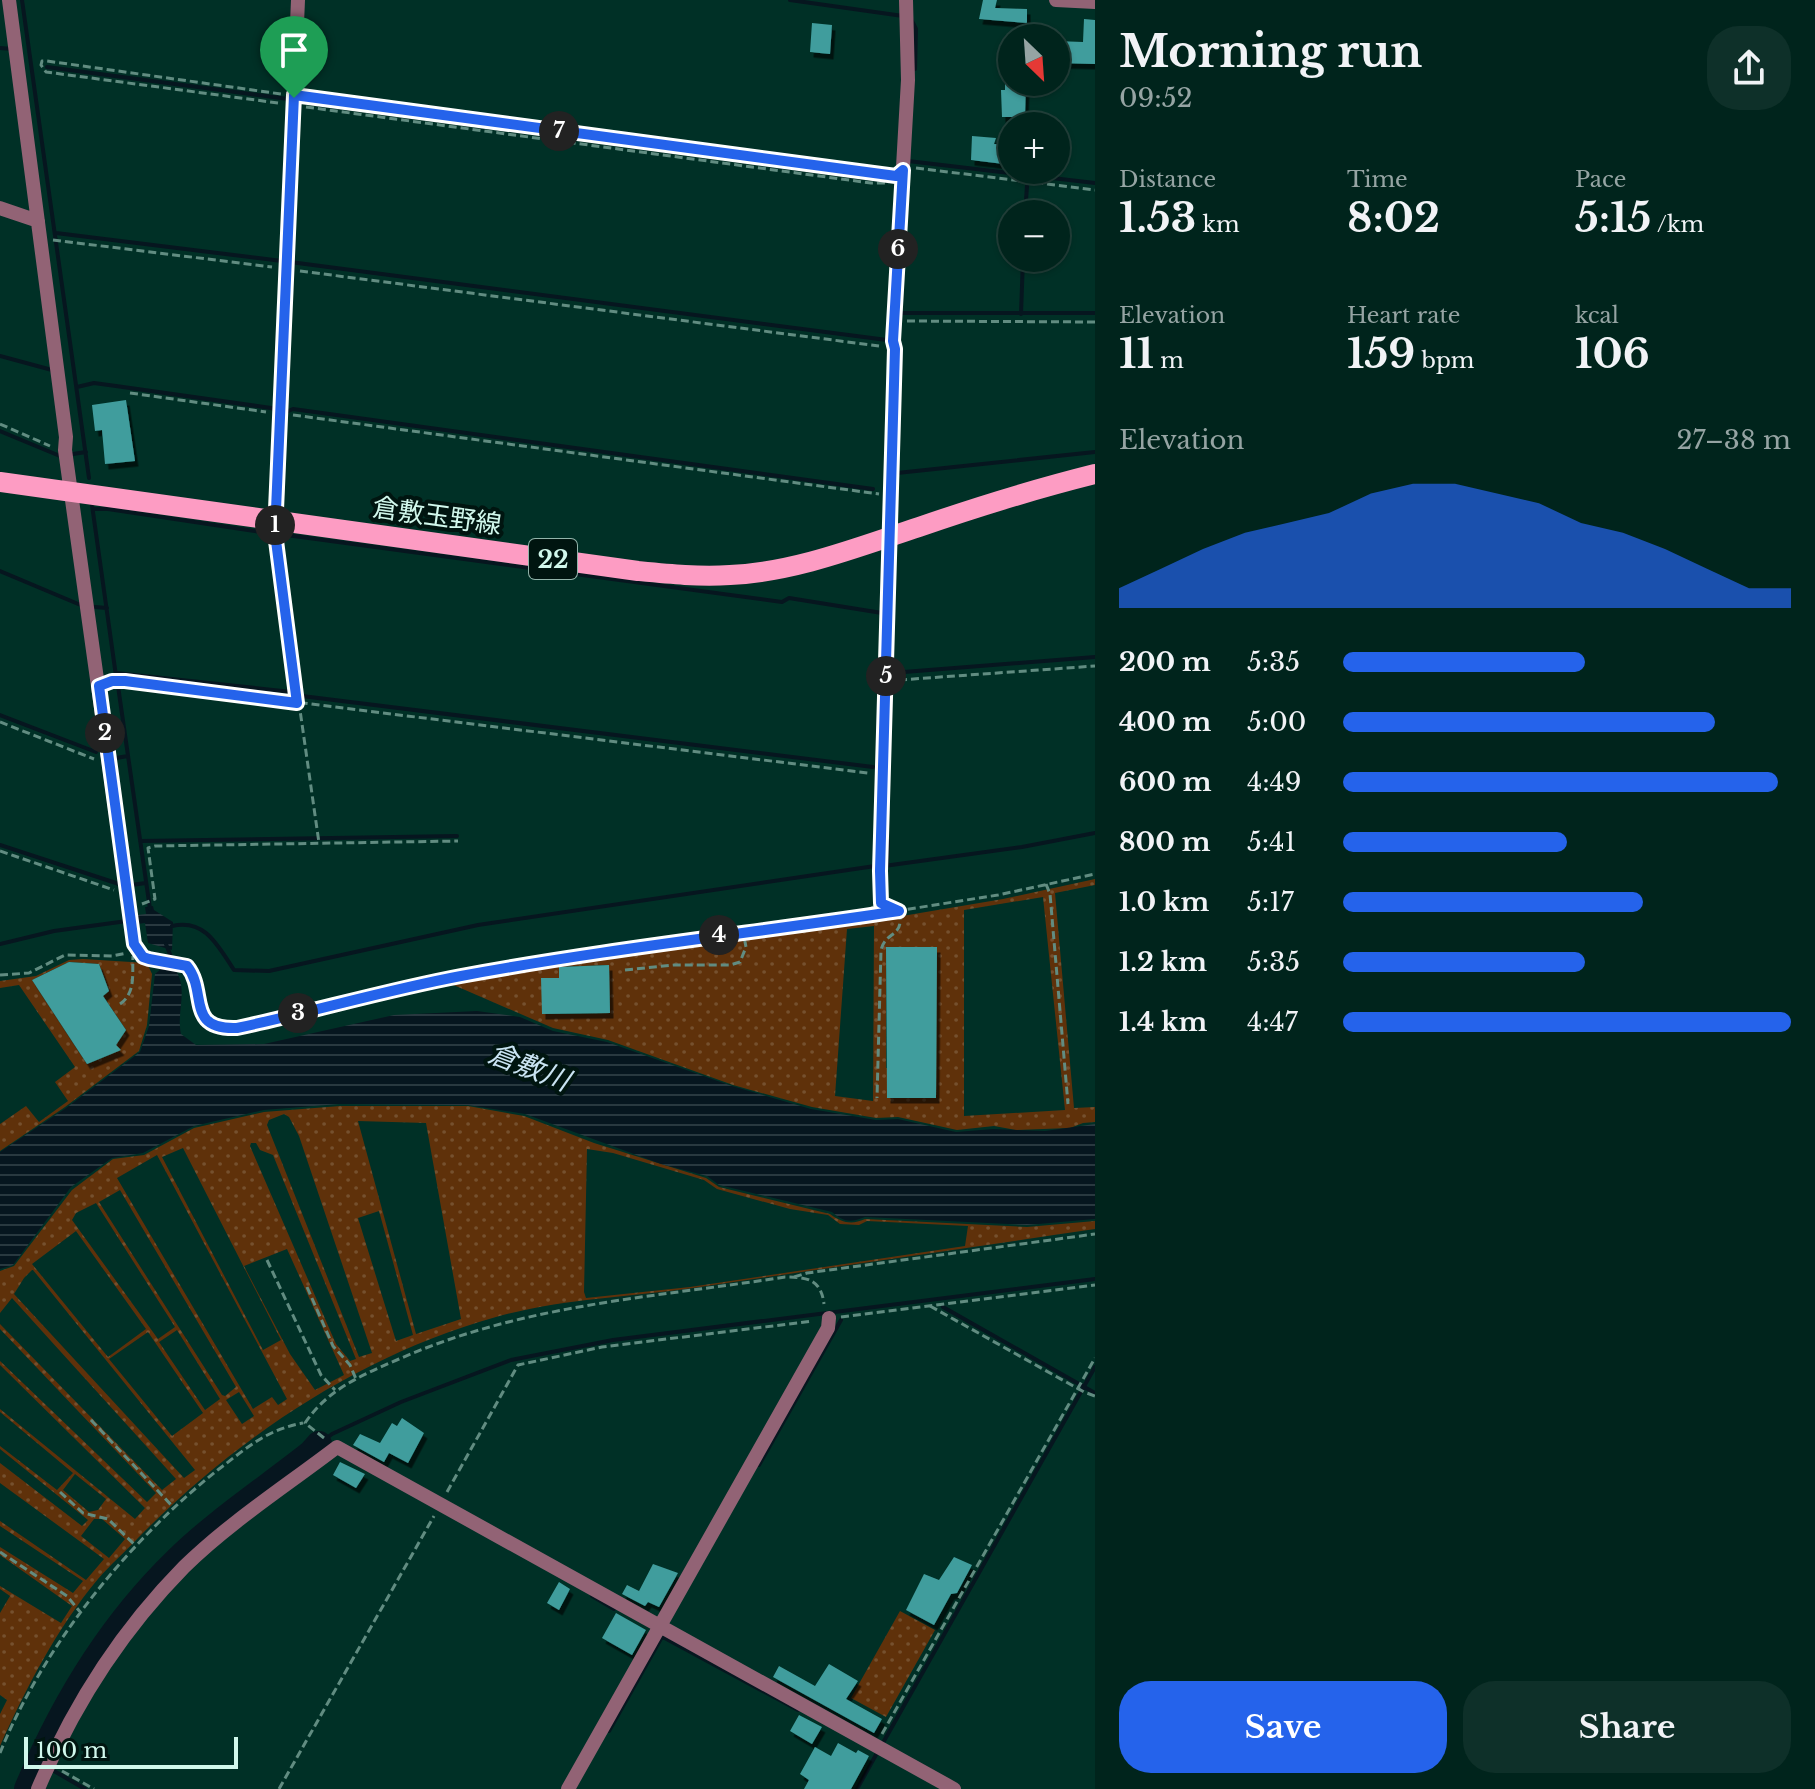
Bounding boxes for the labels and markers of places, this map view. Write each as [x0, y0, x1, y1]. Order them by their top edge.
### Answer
pin [260, 16, 328, 98]
pin: 7 [539, 111, 579, 151]
pin: 6 [878, 229, 918, 269]
pin: 1 [255, 505, 295, 545]
pin: 5 [866, 656, 906, 696]
pin: 2 [85, 713, 125, 753]
pin: 4 [699, 915, 739, 955]
pin: 3 [278, 993, 318, 1033]

